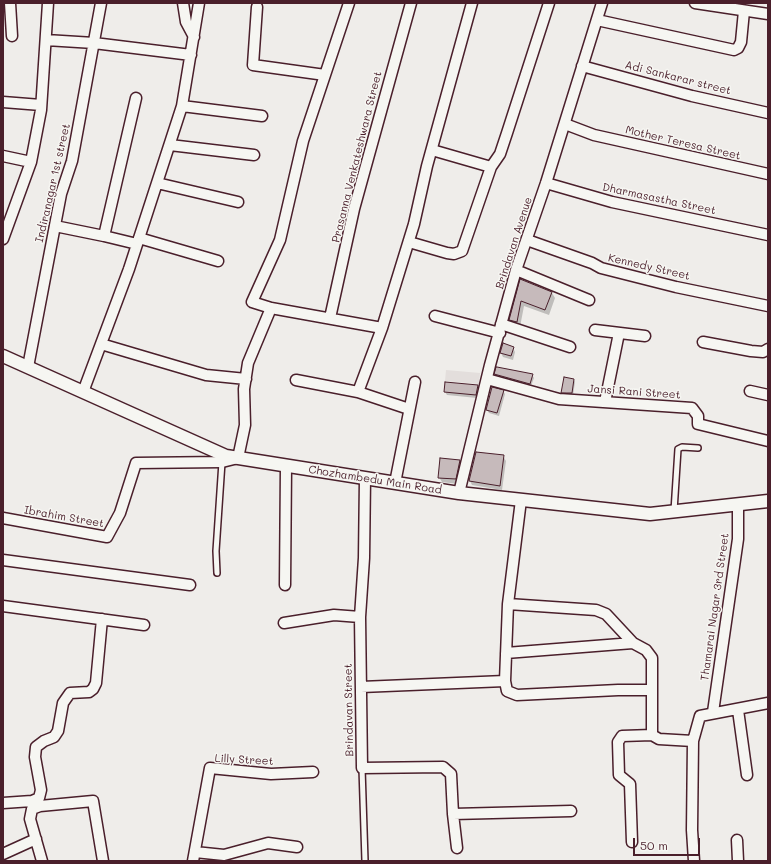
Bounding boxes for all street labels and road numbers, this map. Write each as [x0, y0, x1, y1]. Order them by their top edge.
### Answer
street label: Adi Sankarar street [624, 58, 732, 98]
street label: Prasanna Venkateshwara Street [329, 70, 385, 244]
street label: Indiranagar 1st street [33, 122, 73, 244]
street label: Mother Teresa Street [624, 123, 742, 163]
street label: Dharmasastha Street [601, 181, 717, 217]
street label: Brindavan Avenue [493, 195, 535, 291]
street label: Kennedy Street [607, 251, 691, 283]
street label: Jansi Rani Street [587, 382, 681, 402]
street label: Chozhambedu Main Road [307, 463, 443, 497]
street label: Ibrahim Street [23, 503, 105, 531]
street label: Thamarai Nagar 3rd Street [698, 532, 732, 682]
street label: Brindavan Street [342, 663, 356, 757]
street label: Lilly Street [214, 752, 274, 768]

